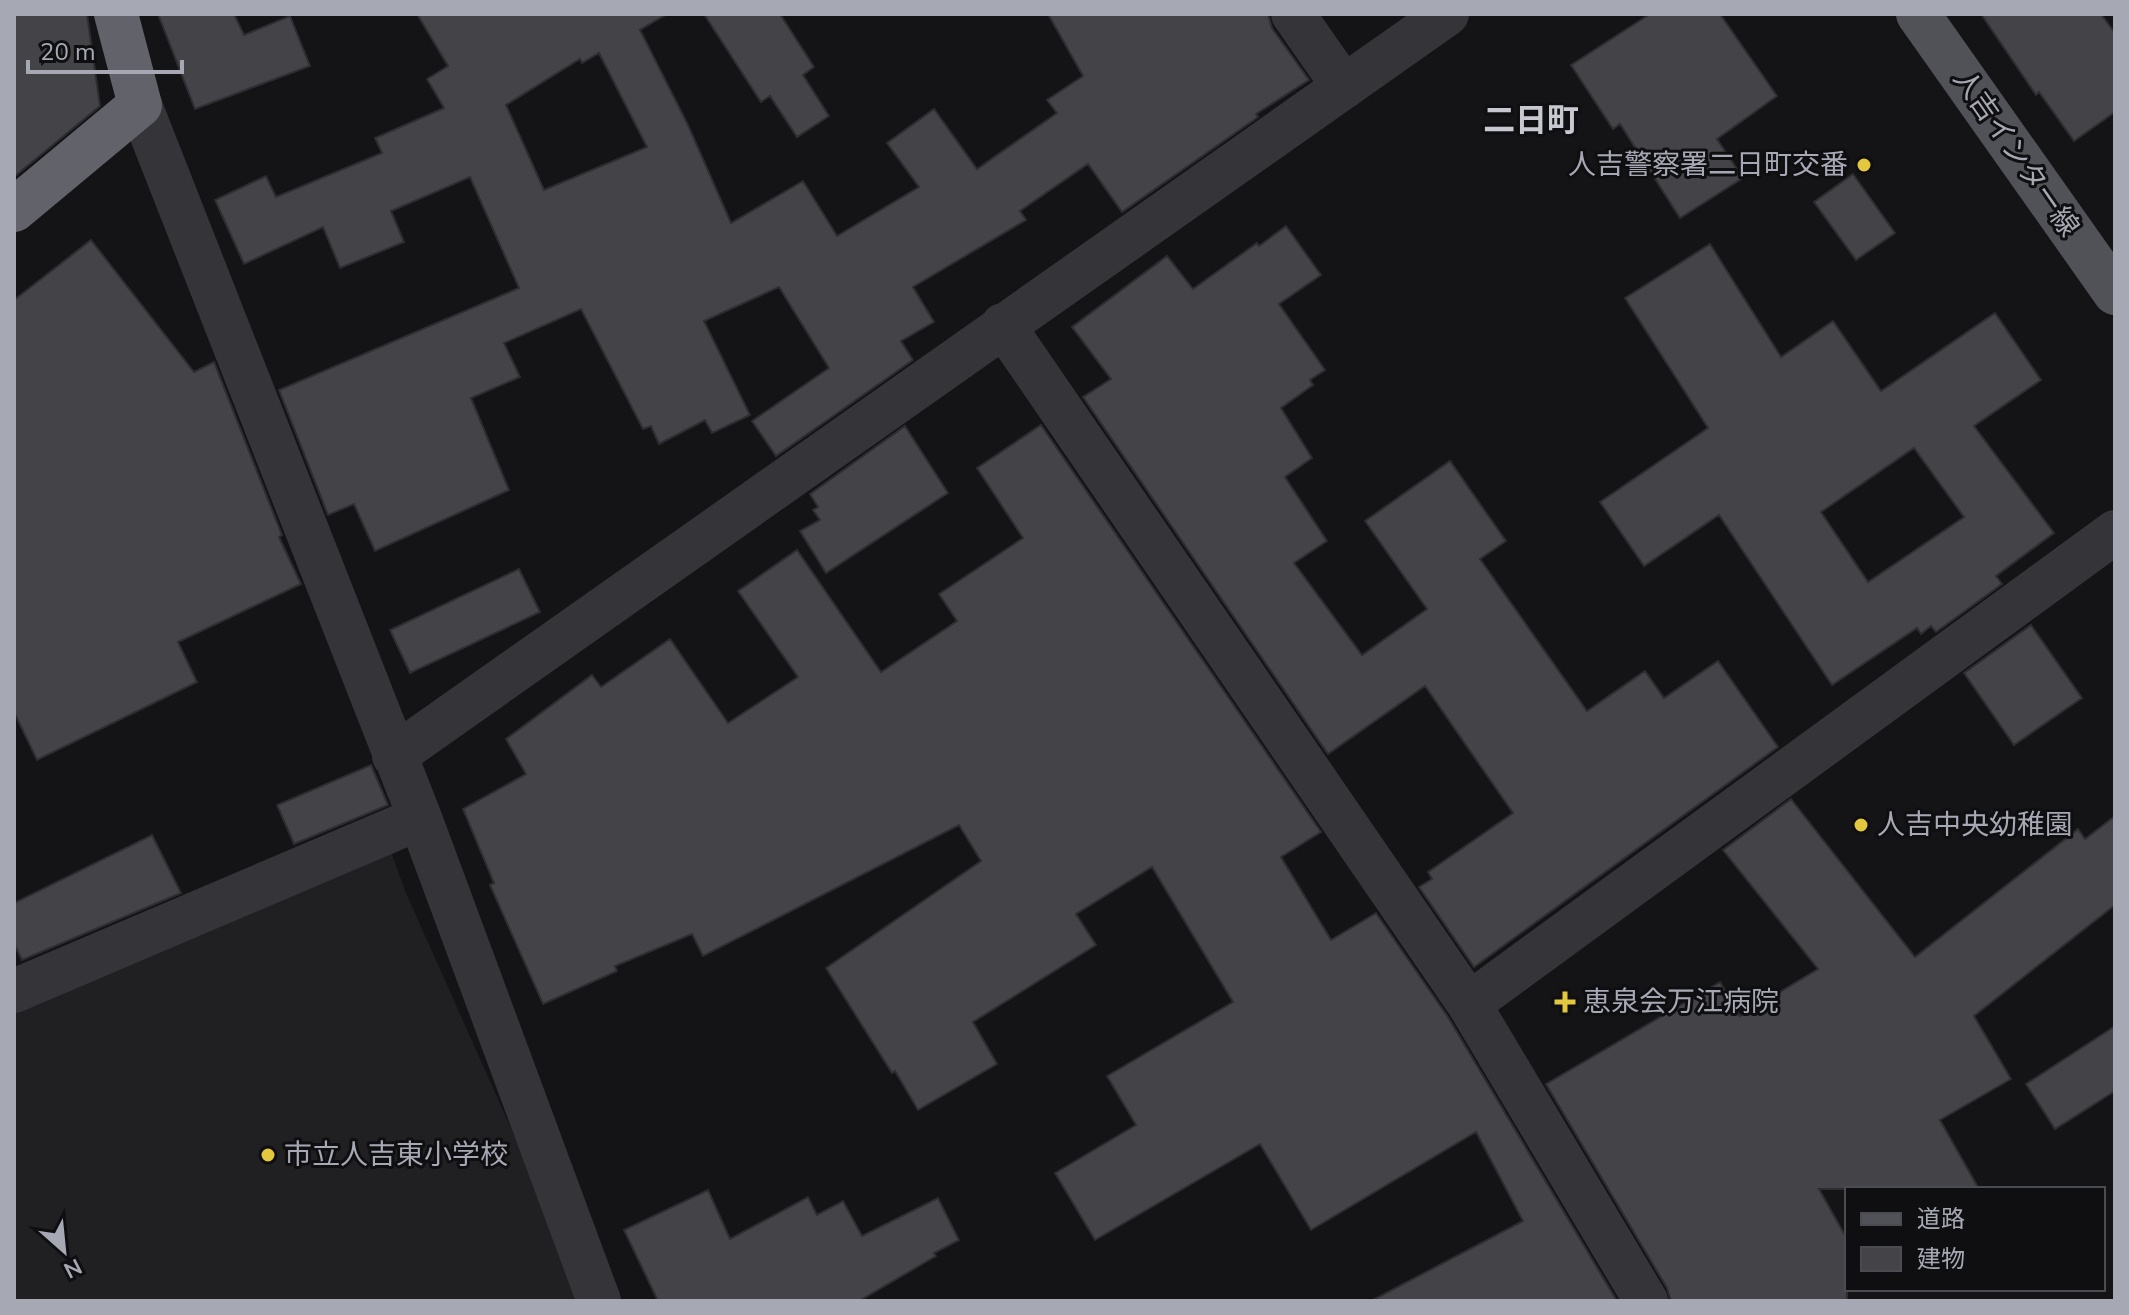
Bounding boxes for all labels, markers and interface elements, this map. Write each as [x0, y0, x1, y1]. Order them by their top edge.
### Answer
scale bar [28, 24, 182, 74]
text: 20 m [40, 36, 96, 68]
street label: 人吉インター線 [1944, 62, 2088, 244]
district label: 二日町 [1483, 99, 1579, 142]
place label: 人吉警察署二日町交番 [1568, 146, 1848, 184]
marker: 人吉警察署二日町交番 [1855, 156, 1873, 174]
place label: 人吉中央幼稚園 [1877, 806, 2073, 844]
marker: 人吉中央幼稚園 [1852, 816, 1870, 834]
place label: 恵泉会万江病院 [1583, 983, 1779, 1021]
marker: 恵泉会万江病院 [1554, 991, 1576, 1013]
place label: 市立人吉東小学校 [284, 1136, 508, 1174]
marker: 市立人吉東小学校 [259, 1146, 277, 1164]
legend [1845, 1187, 2105, 1291]
text: 道路 [1917, 1203, 1965, 1235]
north arrow [24, 1211, 104, 1291]
text: 建物 [1917, 1243, 1965, 1275]
text: N [58, 1251, 87, 1285]

